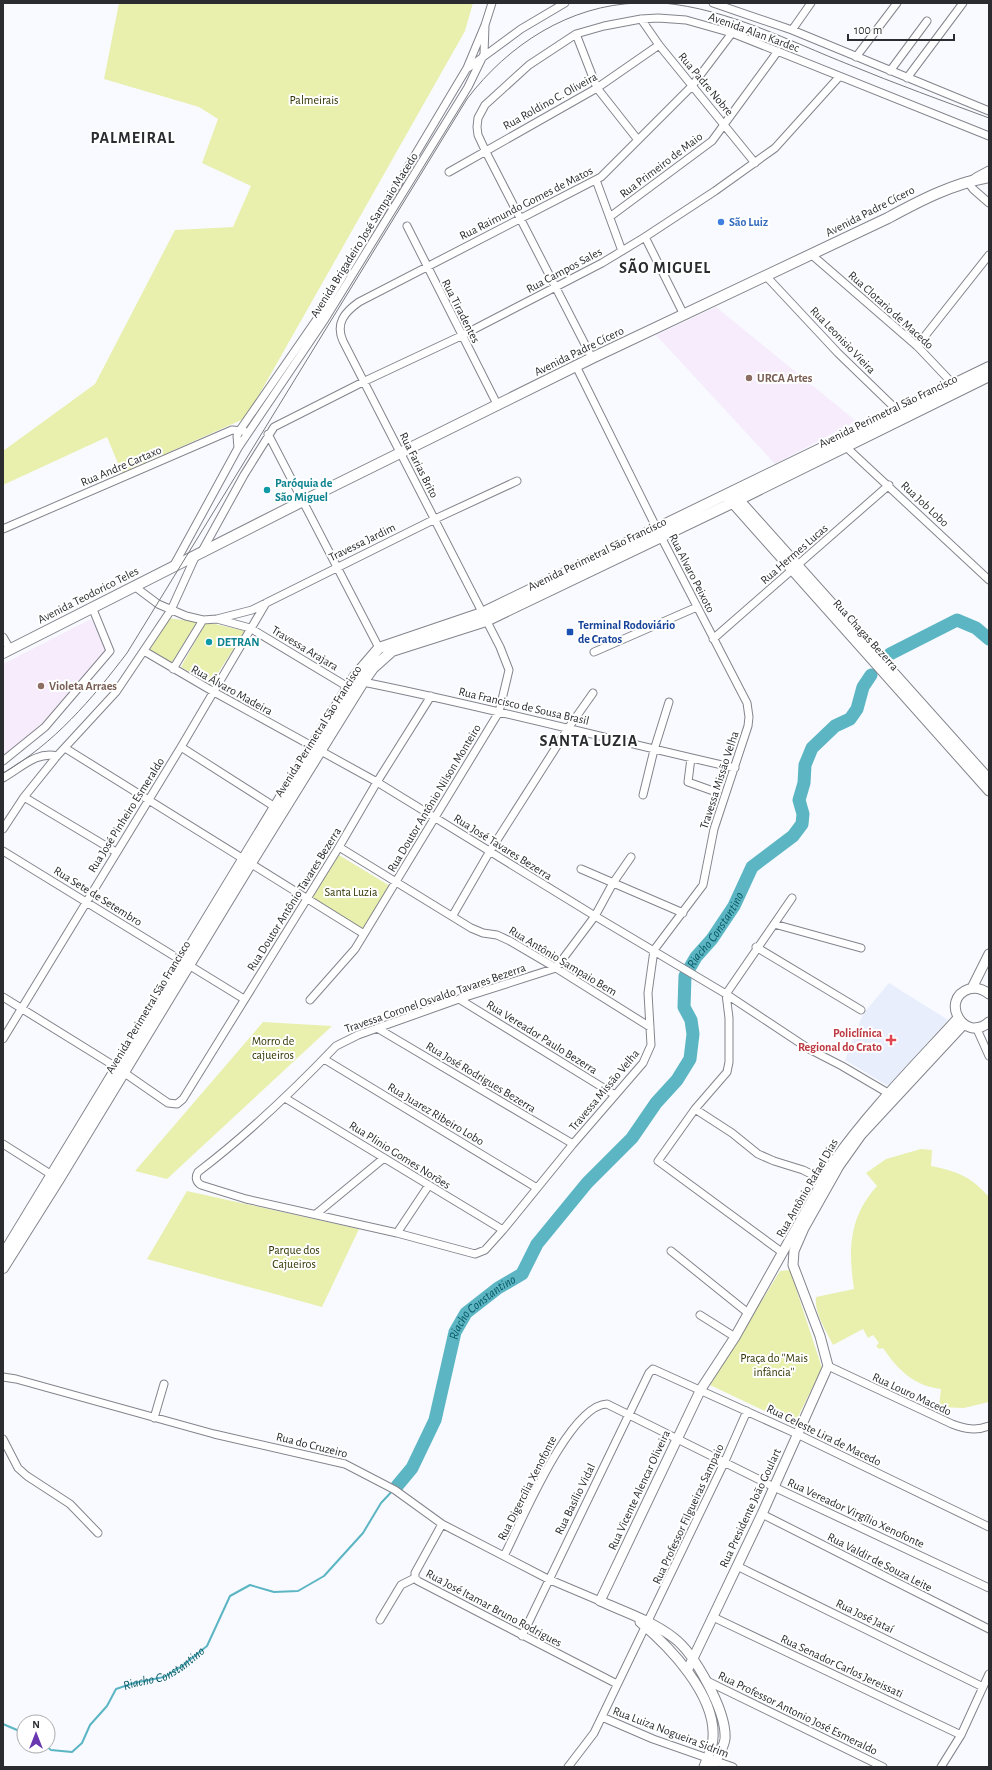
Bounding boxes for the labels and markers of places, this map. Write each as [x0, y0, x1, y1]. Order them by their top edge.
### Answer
place label: São Luiz [729, 216, 768, 228]
marker: São Luiz [716, 217, 726, 227]
place label: URCA Artes [757, 372, 813, 384]
marker: URCA Artes [744, 373, 754, 383]
place label: Paróquia de São Miguel [275, 477, 333, 503]
marker: Paróquia de São Miguel [262, 485, 272, 495]
place label: Terminal Rodoviário de Cratos [578, 619, 675, 645]
marker: Terminal Rodoviário de Cratos [565, 627, 575, 637]
place label: DETRAN [217, 636, 260, 648]
marker: DETRAN [204, 637, 214, 647]
place label: Violeta Arraes [49, 680, 117, 692]
marker: Violeta Arraes [36, 681, 46, 691]
place label: Policlínica Regional do Crato [798, 1027, 882, 1053]
marker: Policlínica Regional do Crato [885, 1034, 897, 1046]

